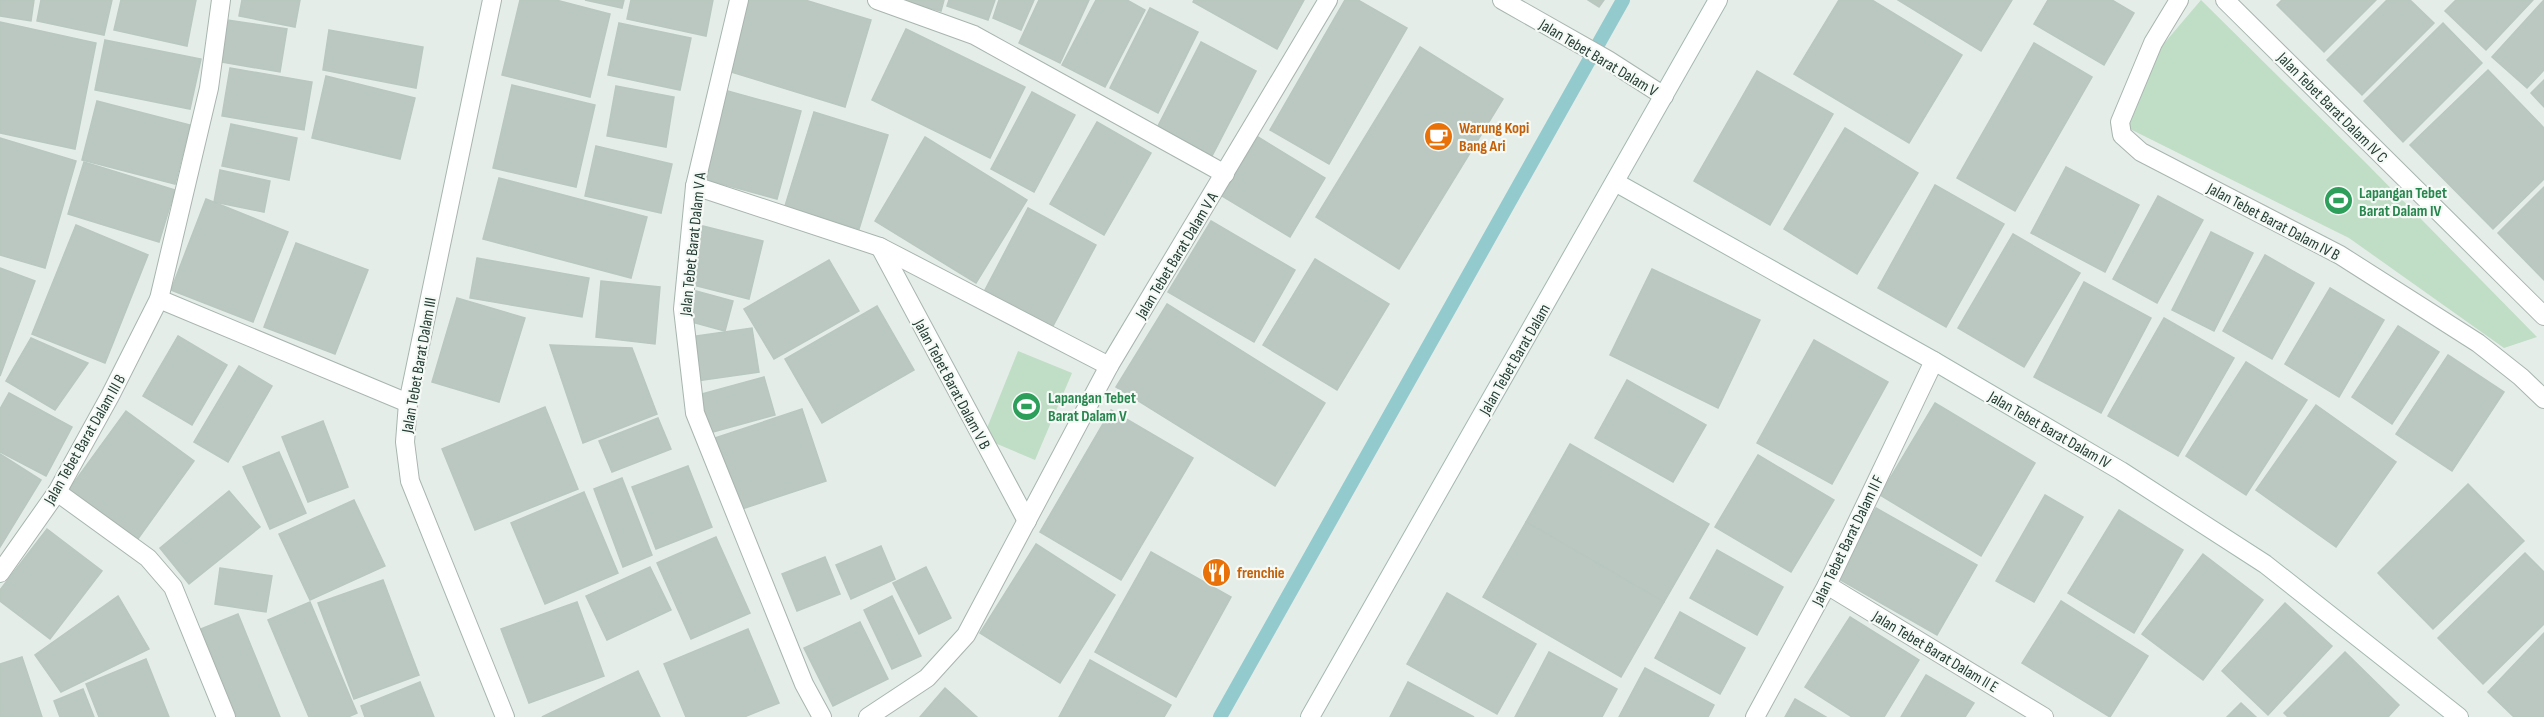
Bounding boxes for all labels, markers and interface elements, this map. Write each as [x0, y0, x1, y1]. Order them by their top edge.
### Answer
street label: Jalan Tebet Barat Dalam V [1535, 15, 1661, 102]
street label: Jalan Tebet Barat Dalam IV C [2272, 48, 2391, 167]
place label: Warung Kopi Bang Ari [1459, 119, 1529, 156]
cafe icon: Warung Kopi Bang Ari [1422, 120, 1454, 152]
street label: Jalan Tebet Barat Dalam V A [676, 171, 710, 318]
street label: Jalan Tebet Barat Dalam IV B [2203, 179, 2343, 265]
place label: Lapangan Tebet Barat Dalam IV [2359, 184, 2447, 221]
sports icon: Lapangan Tebet Barat Dalam IV [2322, 185, 2354, 217]
street label: Jalan Tebet Barat Dalam V A [1132, 189, 1223, 323]
street label: Jalan Tebet Barat Dalam III [398, 296, 441, 435]
street label: Jalan Tebet Barat Dalam [1475, 301, 1555, 419]
street label: Jalan Tebet Barat Dalam V B [909, 316, 994, 453]
street label: Jalan Tebet Barat Dalam III B [40, 371, 130, 509]
street label: Jalan Tebet Barat Dalam IV [1984, 387, 2114, 473]
place label: Lapangan Tebet Barat Dalam V [1048, 389, 1136, 426]
sports icon: Lapangan Tebet Barat Dalam V [1011, 390, 1043, 422]
street label: Jalan Tebet Barat Dalam II F [1808, 472, 1888, 610]
restaurant icon: frenchie [1200, 556, 1232, 588]
place label: frenchie [1237, 564, 1285, 583]
street label: Jalan Tebet Barat Dalam II E [1868, 607, 2001, 697]

